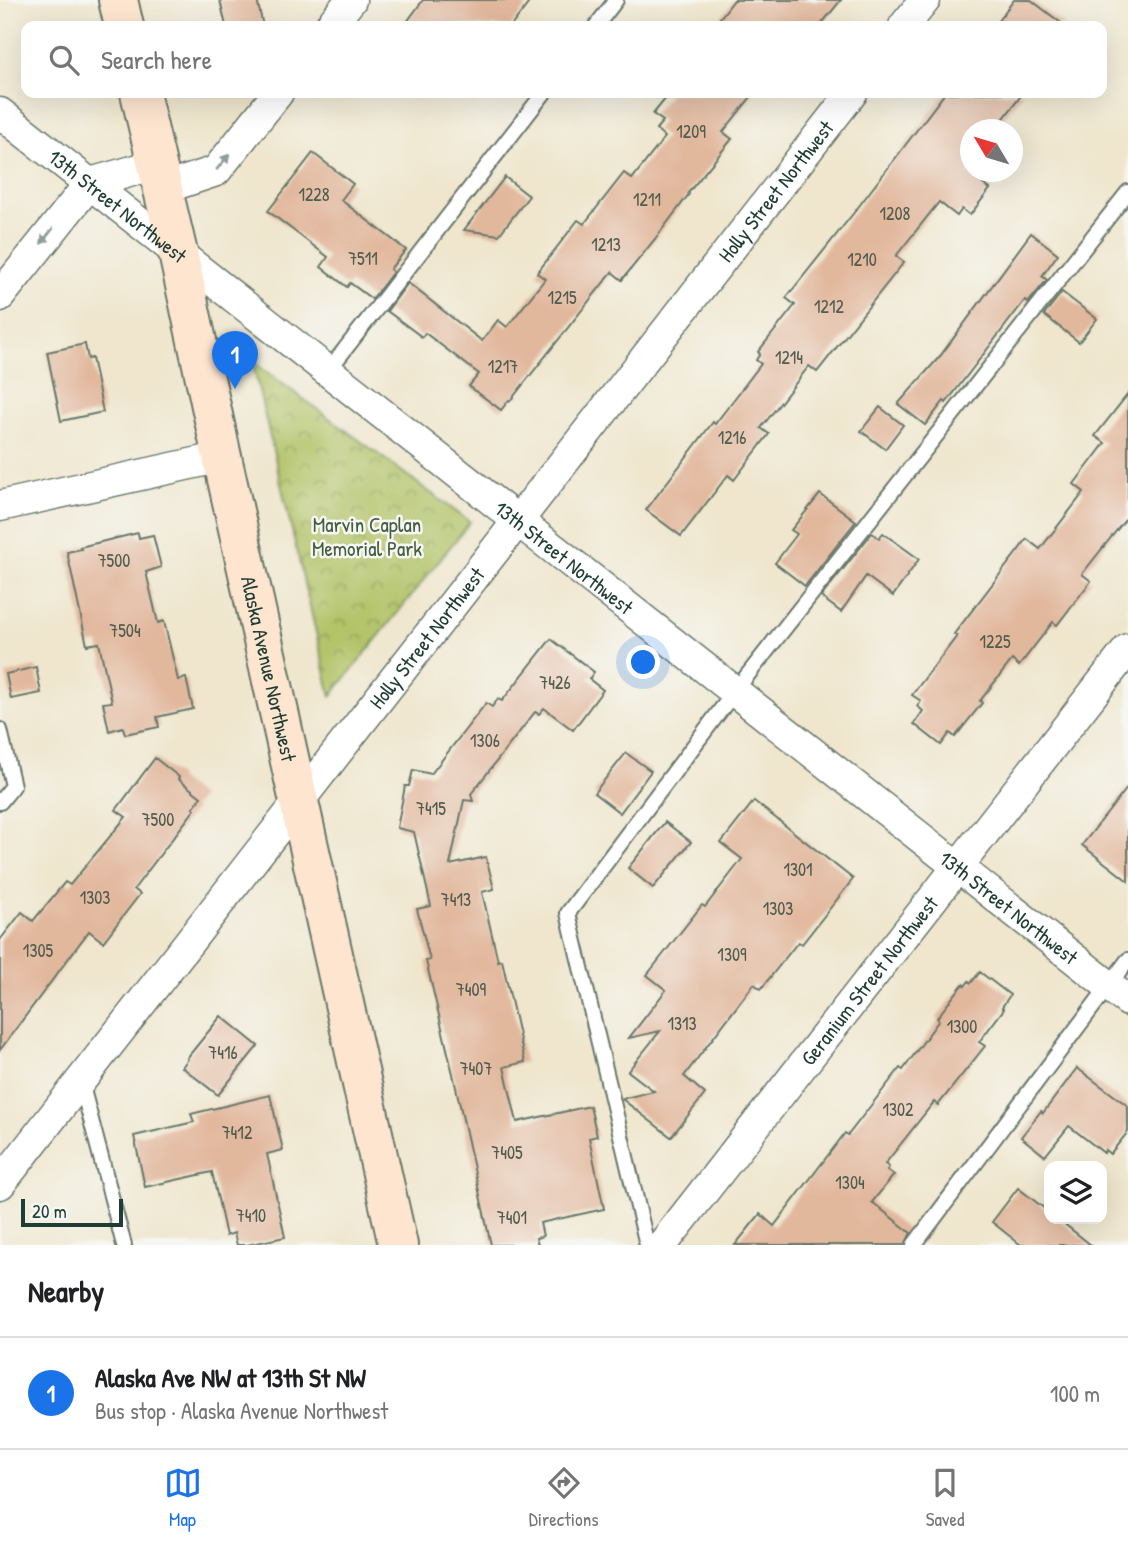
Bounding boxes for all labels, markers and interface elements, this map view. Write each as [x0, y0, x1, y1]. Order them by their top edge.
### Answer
search box [21, 21, 1107, 98]
icon: search [45, 41, 83, 79]
text: Search here [101, 42, 212, 77]
street label: Holly Street Northwest [711, 114, 840, 268]
house number: 1209 [676, 119, 706, 144]
north arrow [960, 119, 1023, 182]
street label: 13th Street Northwest [43, 142, 194, 270]
one-way arrow [215, 153, 231, 171]
house number: 1228 [298, 182, 330, 207]
house number: 1211 [633, 187, 661, 212]
house number: 1208 [880, 201, 911, 226]
one-way arrow [41, 227, 55, 245]
house number: 1213 [591, 232, 621, 257]
house number: 7511 [348, 246, 378, 271]
house number: 1210 [847, 247, 877, 272]
house number: 1215 [547, 285, 577, 310]
house number: 1212 [814, 294, 845, 319]
pin: 1 [212, 331, 258, 389]
house number: 1214 [775, 345, 803, 370]
house number: 1217 [488, 354, 518, 379]
house number: 1216 [718, 425, 746, 450]
street label: 13th Street Northwest [489, 493, 640, 621]
park label: Marvin Caplan Memorial Park [312, 510, 422, 563]
house number: 7500 [98, 548, 130, 573]
street label: Holly Street Northwest [362, 560, 491, 715]
street label: Alaska Avenue Northwest [234, 573, 304, 765]
house number: 7504 [109, 618, 141, 643]
house number: 1225 [980, 629, 1011, 654]
your location [626, 645, 660, 679]
house number: 7426 [539, 670, 571, 695]
house number: 1306 [470, 728, 500, 753]
house number: 7415 [416, 796, 446, 821]
house number: 7500 [142, 807, 174, 832]
street label: 13th Street Northwest [934, 844, 1085, 971]
house number: 1301 [783, 857, 813, 882]
house number: 1303 [80, 885, 110, 910]
house number: 7413 [441, 887, 471, 912]
street label: Geranium Street Northwest [794, 889, 945, 1071]
house number: 1303 [763, 896, 793, 921]
house number: 1305 [23, 938, 54, 963]
house number: 1309 [717, 942, 747, 967]
house number: 7409 [456, 977, 487, 1002]
house number: 1313 [667, 1011, 697, 1036]
house number: 1300 [947, 1014, 977, 1039]
house number: 7416 [208, 1040, 238, 1065]
house number: 7407 [460, 1056, 492, 1081]
house number: 1302 [882, 1097, 914, 1122]
house number: 7412 [222, 1120, 253, 1145]
house number: 7405 [491, 1140, 523, 1165]
map controls [1044, 1161, 1107, 1224]
button: layers [1044, 1161, 1107, 1224]
house number: 1304 [835, 1170, 865, 1195]
scale bar [21, 1196, 122, 1228]
text: 20 m [32, 1198, 67, 1224]
house number: 7410 [236, 1203, 266, 1228]
house number: 7401 [497, 1205, 527, 1230]
text: Nearby [28, 1271, 104, 1311]
text: Alaska Ave NW at 13th St NW [95, 1360, 366, 1395]
text: 1 [47, 1378, 55, 1409]
text: 100 m [1050, 1378, 1100, 1409]
text: Bus stop · Alaska Avenue Northwest [95, 1395, 388, 1426]
tab: Map [164, 1464, 202, 1532]
tab: Directions [529, 1464, 599, 1532]
tab: Saved [926, 1464, 964, 1532]

